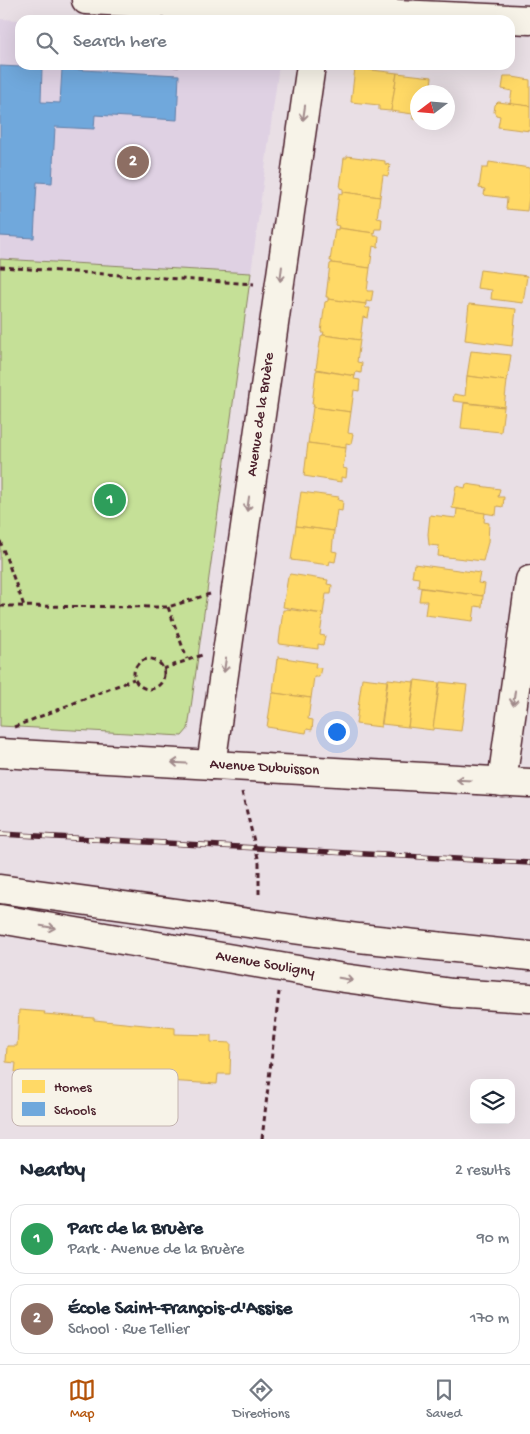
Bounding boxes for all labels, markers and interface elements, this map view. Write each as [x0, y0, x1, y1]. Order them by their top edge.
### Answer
search box [15, 15, 515, 70]
icon: search [33, 29, 61, 57]
text: Search here [73, 31, 167, 54]
north arrow [410, 85, 455, 130]
one-way arrow [299, 105, 309, 121]
pin: 2 [117, 143, 149, 181]
one-way arrow [276, 266, 286, 282]
street label: Avenue de la Bruère [243, 351, 279, 478]
pin: 1 [94, 481, 126, 519]
one-way arrow [243, 496, 253, 512]
one-way arrow [220, 657, 230, 673]
one-way arrow [508, 689, 518, 705]
your location [324, 719, 350, 745]
street label: Avenue Dubuisson [209, 756, 320, 780]
one-way arrow [172, 758, 188, 767]
one-way arrow [456, 775, 472, 784]
one-way arrow [40, 923, 56, 933]
street label: Avenue Souligny [214, 947, 317, 982]
one-way arrow [338, 974, 354, 984]
legend [12, 1069, 178, 1126]
map controls [470, 1079, 515, 1124]
button: layers [470, 1079, 515, 1124]
text: Homes [54, 1080, 92, 1097]
text: Schools [54, 1103, 96, 1120]
text: Nearby [20, 1159, 85, 1184]
text: 2 results [455, 1162, 510, 1181]
text: Parc de la Bruère [68, 1218, 203, 1241]
text: 1 [34, 1230, 40, 1249]
text: 90 m [477, 1230, 509, 1249]
text: Park · Avenue de la Bruère [68, 1241, 244, 1260]
text: École Saint-François-d'Assise [68, 1298, 292, 1321]
text: 2 [33, 1310, 41, 1329]
text: 170 m [470, 1310, 509, 1329]
text: School · Rue Tellier [68, 1321, 189, 1340]
tab: Map [68, 1376, 96, 1423]
tab: Directions [233, 1376, 290, 1423]
tab: Saved [426, 1376, 462, 1423]

